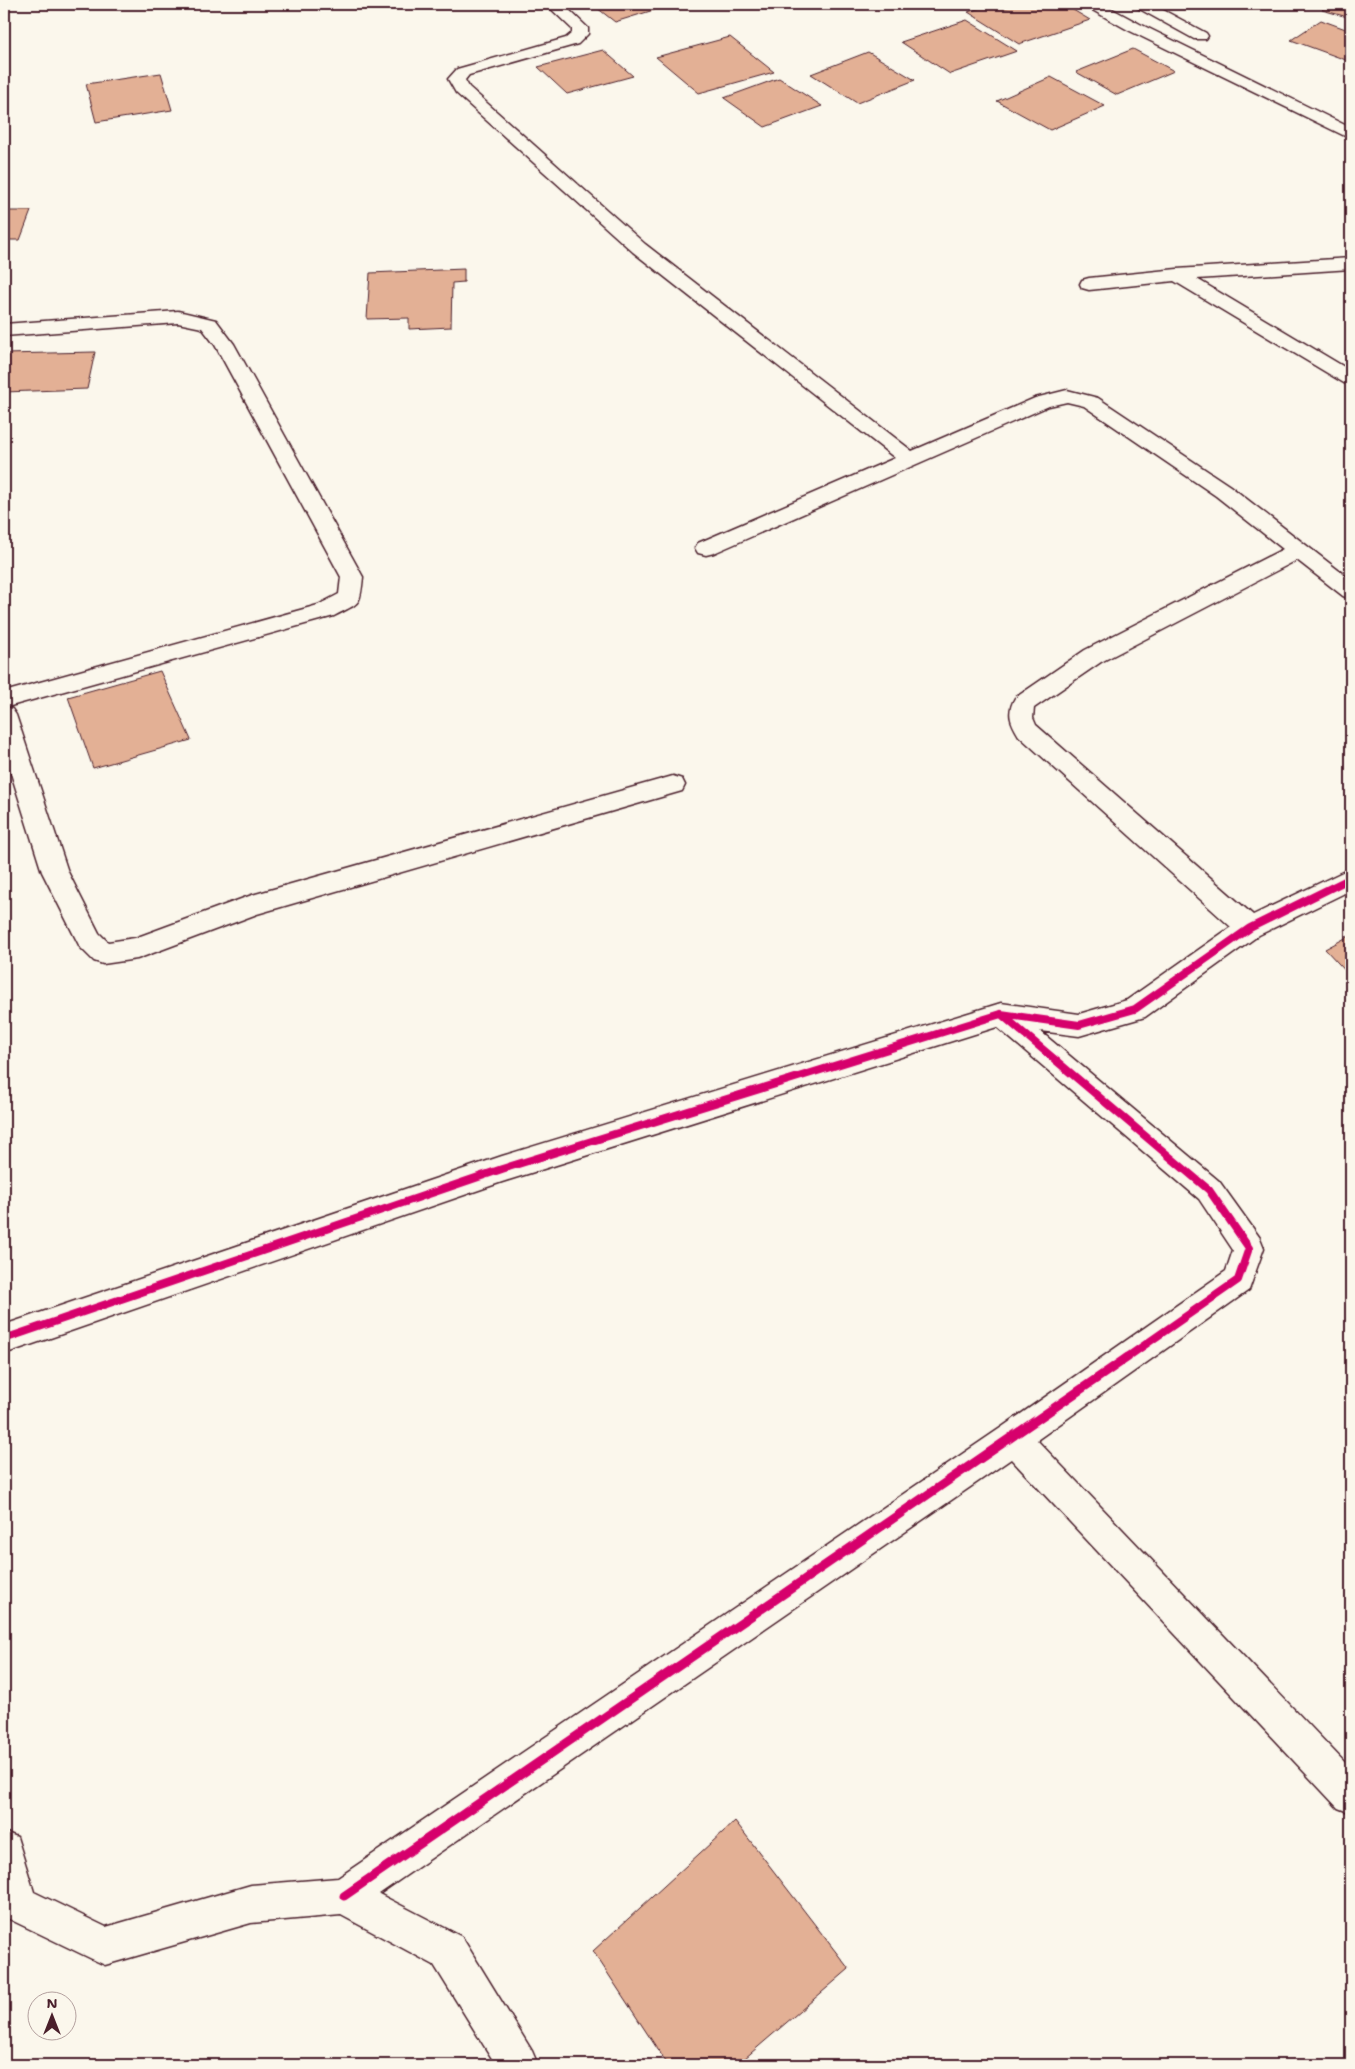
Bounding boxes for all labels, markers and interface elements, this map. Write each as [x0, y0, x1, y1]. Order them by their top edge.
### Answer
north arrow [28, 1992, 78, 2042]
text: N [46, 1994, 58, 2012]

